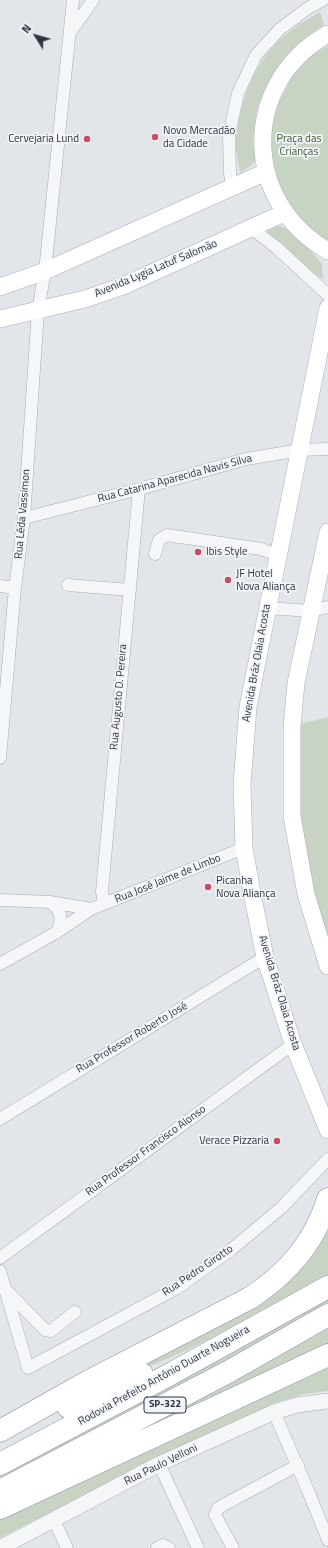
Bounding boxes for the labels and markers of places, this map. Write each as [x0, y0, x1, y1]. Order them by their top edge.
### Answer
place label: Novo Mercadão da Cidade [163, 124, 235, 150]
place label: Cervejaria Lund [8, 132, 79, 146]
marker: Novo Mercadão da Cidade [150, 132, 160, 142]
marker: Cervejaria Lund [82, 134, 92, 144]
place label: Ibis Style [206, 545, 248, 559]
marker: Ibis Style [193, 547, 203, 557]
place label: JF Hotel Nova Aliança [236, 567, 295, 593]
marker: JF Hotel Nova Aliança [223, 575, 233, 585]
place label: Picanha Nova Aliança [216, 874, 275, 900]
marker: Picanha Nova Aliança [203, 882, 213, 892]
place label: Verace Pizzaria [199, 1134, 269, 1148]
marker: Verace Pizzaria [272, 1136, 282, 1146]

